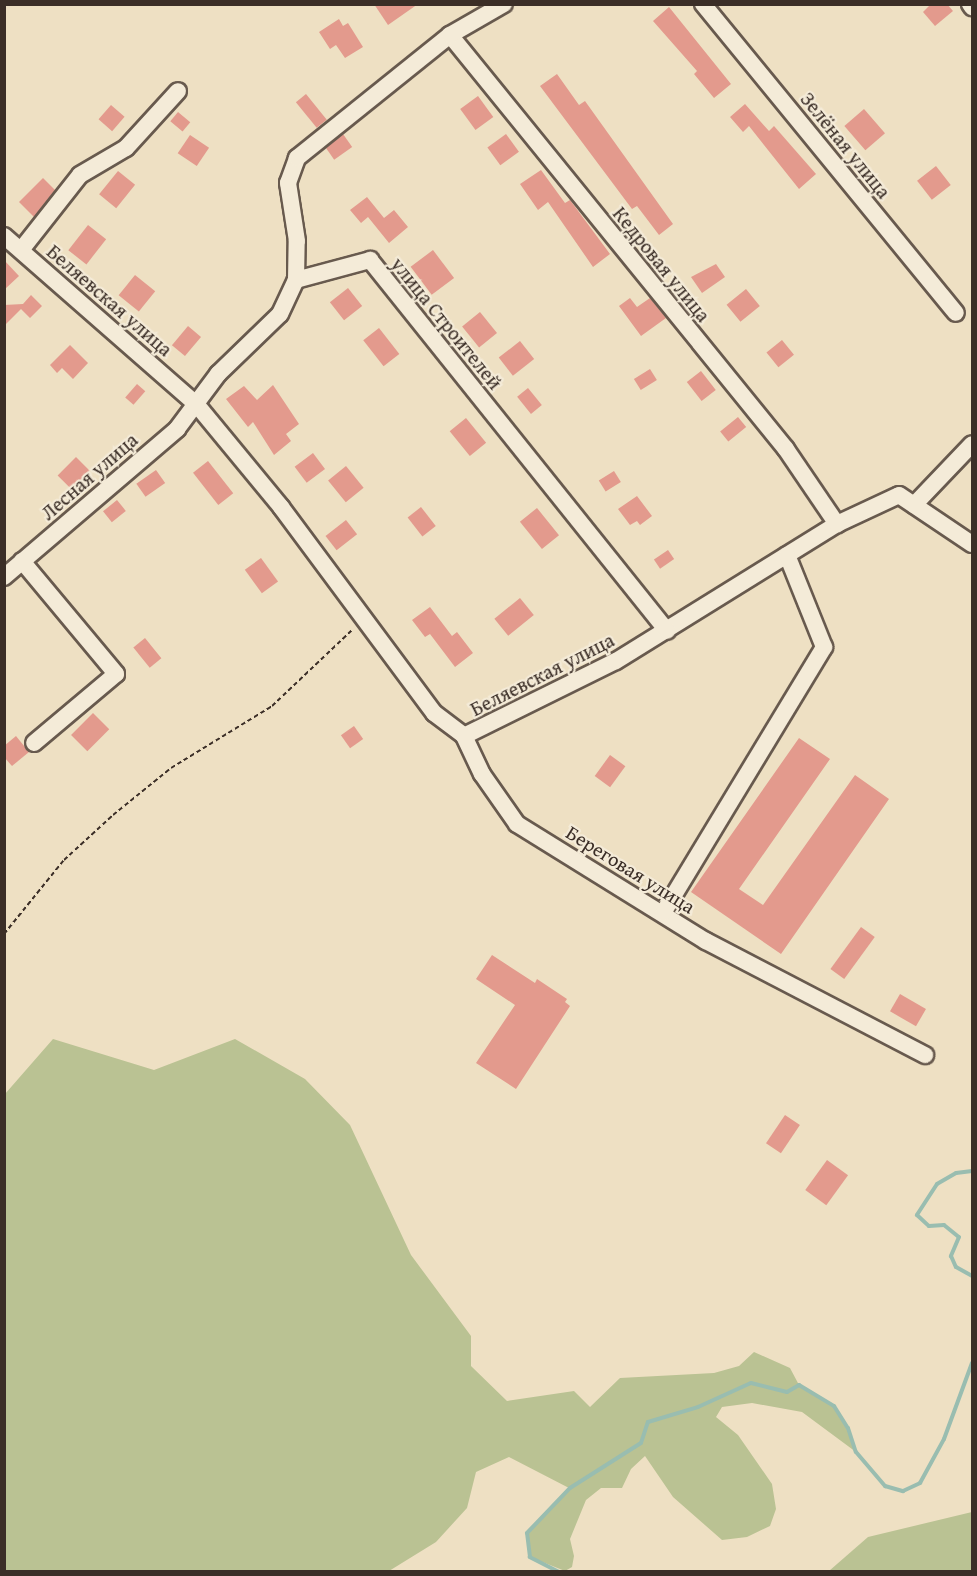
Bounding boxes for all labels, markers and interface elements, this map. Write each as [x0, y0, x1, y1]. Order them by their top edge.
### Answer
street label: Зелёная улица [796, 87, 896, 203]
street label: Кедровая улица [608, 202, 716, 326]
street label: Беляевская улица [42, 239, 178, 361]
street label: улица Строителей [386, 252, 508, 394]
street label: Лесная улица [36, 427, 142, 525]
street label: Беляевская улица [466, 627, 618, 721]
street label: Береговая улица [562, 820, 700, 918]

